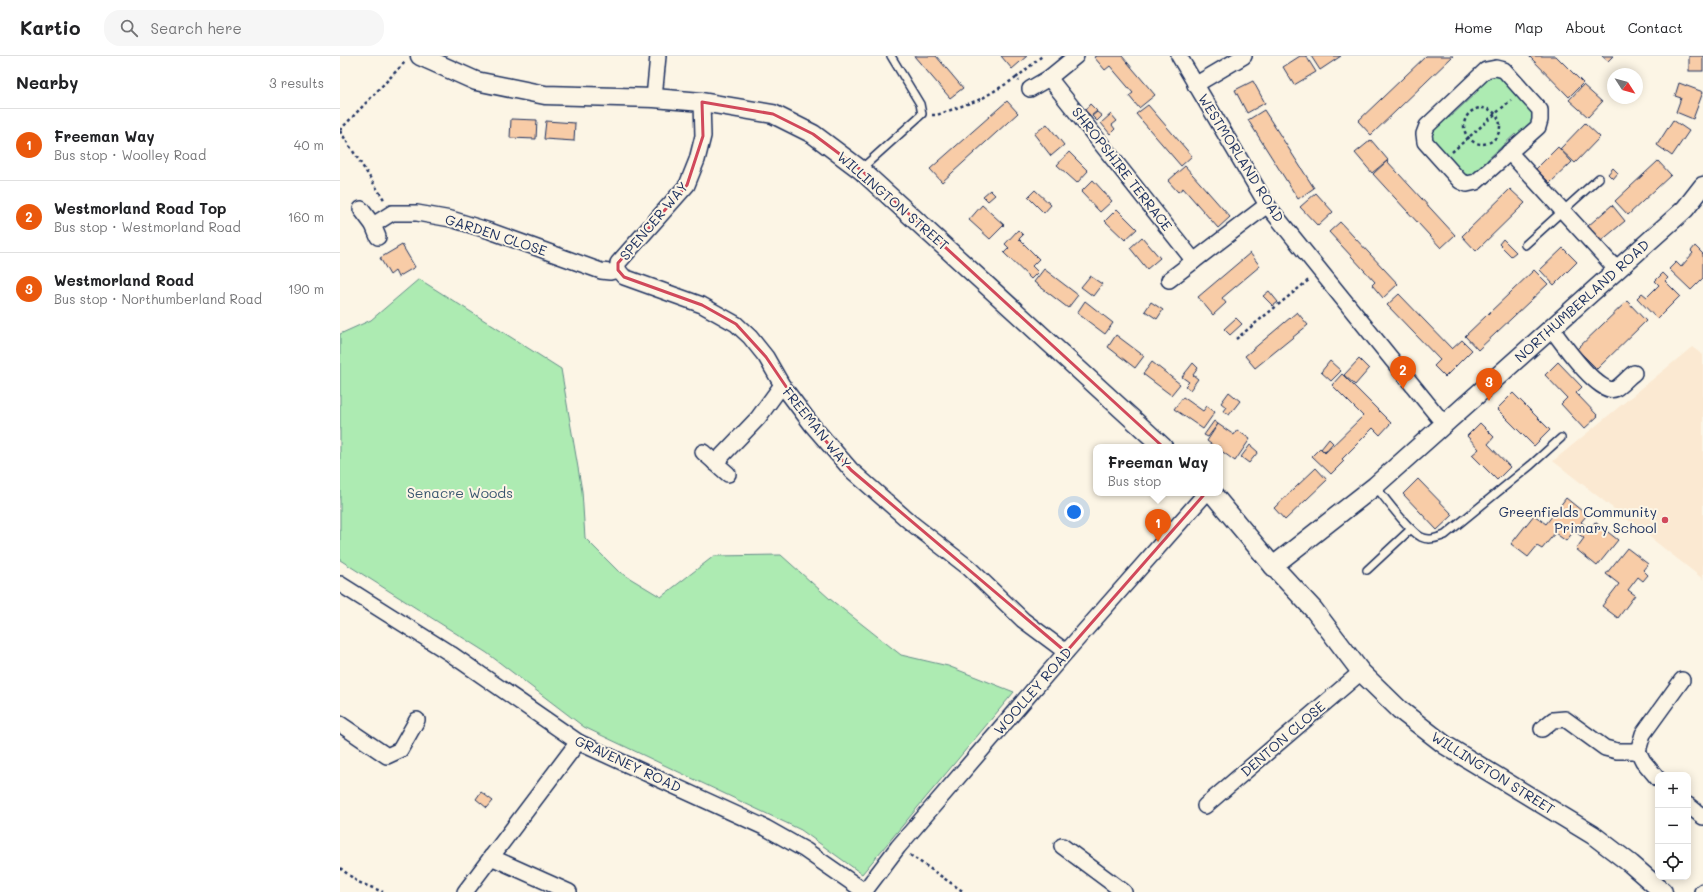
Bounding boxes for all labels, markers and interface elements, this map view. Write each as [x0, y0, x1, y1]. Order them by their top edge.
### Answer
search box [104, 10, 384, 46]
text: Kartio [20, 15, 80, 40]
icon: search [118, 17, 140, 39]
text: Search here [150, 18, 242, 38]
text: Home [1454, 18, 1492, 37]
text: Map [1514, 18, 1543, 37]
text: About [1565, 18, 1606, 37]
text: Contact [1628, 18, 1683, 37]
north arrow [1607, 68, 1643, 104]
text: Nearby [16, 71, 78, 93]
text: 3 results [269, 74, 324, 91]
street label: WESTMORLAND ROAD [1194, 90, 1289, 226]
street label: SHROPSHIRE TERRACE [1068, 103, 1177, 235]
text: Freeman Way [54, 126, 155, 146]
text: 1 [26, 136, 32, 153]
text: 40 m [294, 136, 324, 153]
text: Bus stop · Woolley Road [54, 146, 206, 163]
street label: WILLINGTON STREET [833, 147, 953, 255]
street label: SPENCER WAY [615, 177, 692, 264]
text: Westmorland Road Top [54, 198, 227, 218]
text: 2 [25, 208, 33, 225]
text: 160 m [288, 208, 324, 225]
street label: GARDEN CLOSE [443, 209, 549, 260]
text: Bus stop · Westmorland Road [54, 218, 241, 235]
street label: NORTHUMBERLAND ROAD [1510, 235, 1653, 366]
text: Westmorland Road [54, 270, 194, 290]
text: 3 [25, 280, 33, 297]
text: 190 m [288, 280, 324, 297]
text: Bus stop · Northumberland Road [54, 290, 262, 307]
pin: 2 [1390, 356, 1416, 389]
pin: 3 [1476, 368, 1502, 401]
street label: FREEMAN WAY [779, 383, 856, 472]
popup [1093, 444, 1223, 496]
text: Freeman Way [1108, 452, 1208, 472]
text: Bus stop [1108, 472, 1161, 489]
park label: Senacre Woods [407, 483, 513, 502]
your location [1064, 502, 1084, 522]
place label: Greenfields Community Primary School [1499, 502, 1657, 537]
pin: 1 [1145, 509, 1171, 542]
marker: Greenfields Community Primary School [1660, 515, 1670, 525]
street label: WOOLLEY ROAD [989, 643, 1076, 739]
street label: DENTON CLOSE [1236, 697, 1329, 781]
street label: WILLINGTON STREET [1428, 727, 1559, 818]
street label: GRAVENEY ROAD [572, 731, 684, 797]
map controls [1655, 772, 1691, 880]
button: + [1655, 772, 1691, 808]
button: − [1655, 808, 1691, 844]
button: locate [1655, 844, 1691, 880]

